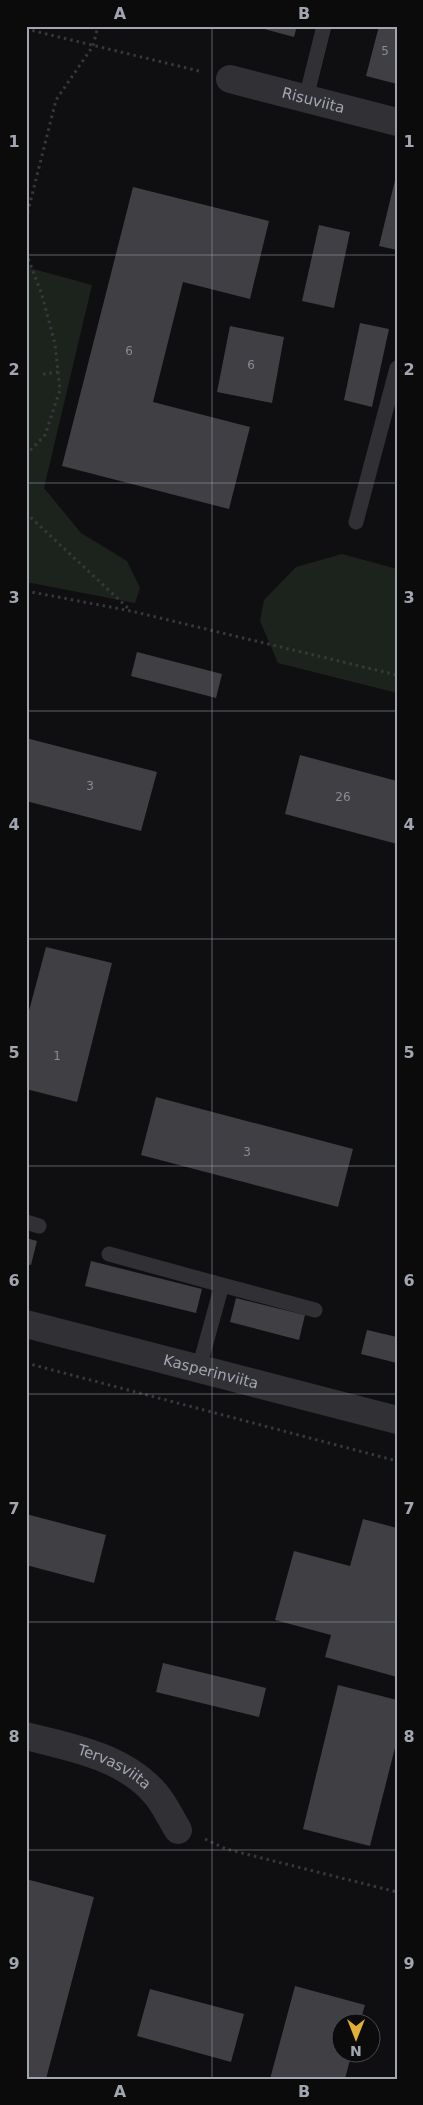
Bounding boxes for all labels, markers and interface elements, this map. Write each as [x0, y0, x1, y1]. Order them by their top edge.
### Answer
text: A [114, 4, 127, 23]
text: B [298, 4, 310, 23]
house number: 5 [381, 44, 389, 58]
street label: Risuviita [280, 84, 347, 117]
text: 1 [8, 132, 20, 151]
text: 1 [403, 132, 415, 151]
house number: 6 [125, 344, 133, 358]
house number: 6 [247, 358, 255, 372]
text: 2 [8, 360, 20, 379]
text: 2 [403, 360, 415, 379]
text: 3 [8, 588, 20, 607]
text: 3 [403, 588, 415, 607]
house number: 3 [86, 779, 94, 793]
house number: 26 [335, 790, 351, 804]
text: 4 [8, 815, 20, 834]
text: 4 [403, 815, 415, 834]
text: 5 [8, 1043, 20, 1062]
text: 5 [403, 1043, 415, 1062]
house number: 1 [53, 1049, 61, 1063]
house number: 3 [243, 1145, 251, 1159]
text: 6 [8, 1271, 20, 1290]
text: 6 [403, 1271, 415, 1290]
street label: Kasperinviita [161, 1351, 260, 1393]
text: 7 [8, 1499, 20, 1518]
text: 7 [403, 1499, 415, 1518]
text: 8 [8, 1727, 20, 1746]
text: 8 [403, 1727, 415, 1746]
street label: Tervasviita [75, 1740, 155, 1793]
text: 9 [8, 1954, 20, 1973]
text: 9 [403, 1954, 415, 1973]
north arrow [330, 2012, 380, 2062]
text: N [350, 2043, 362, 2059]
text: A [114, 2082, 127, 2101]
text: B [298, 2082, 310, 2101]

